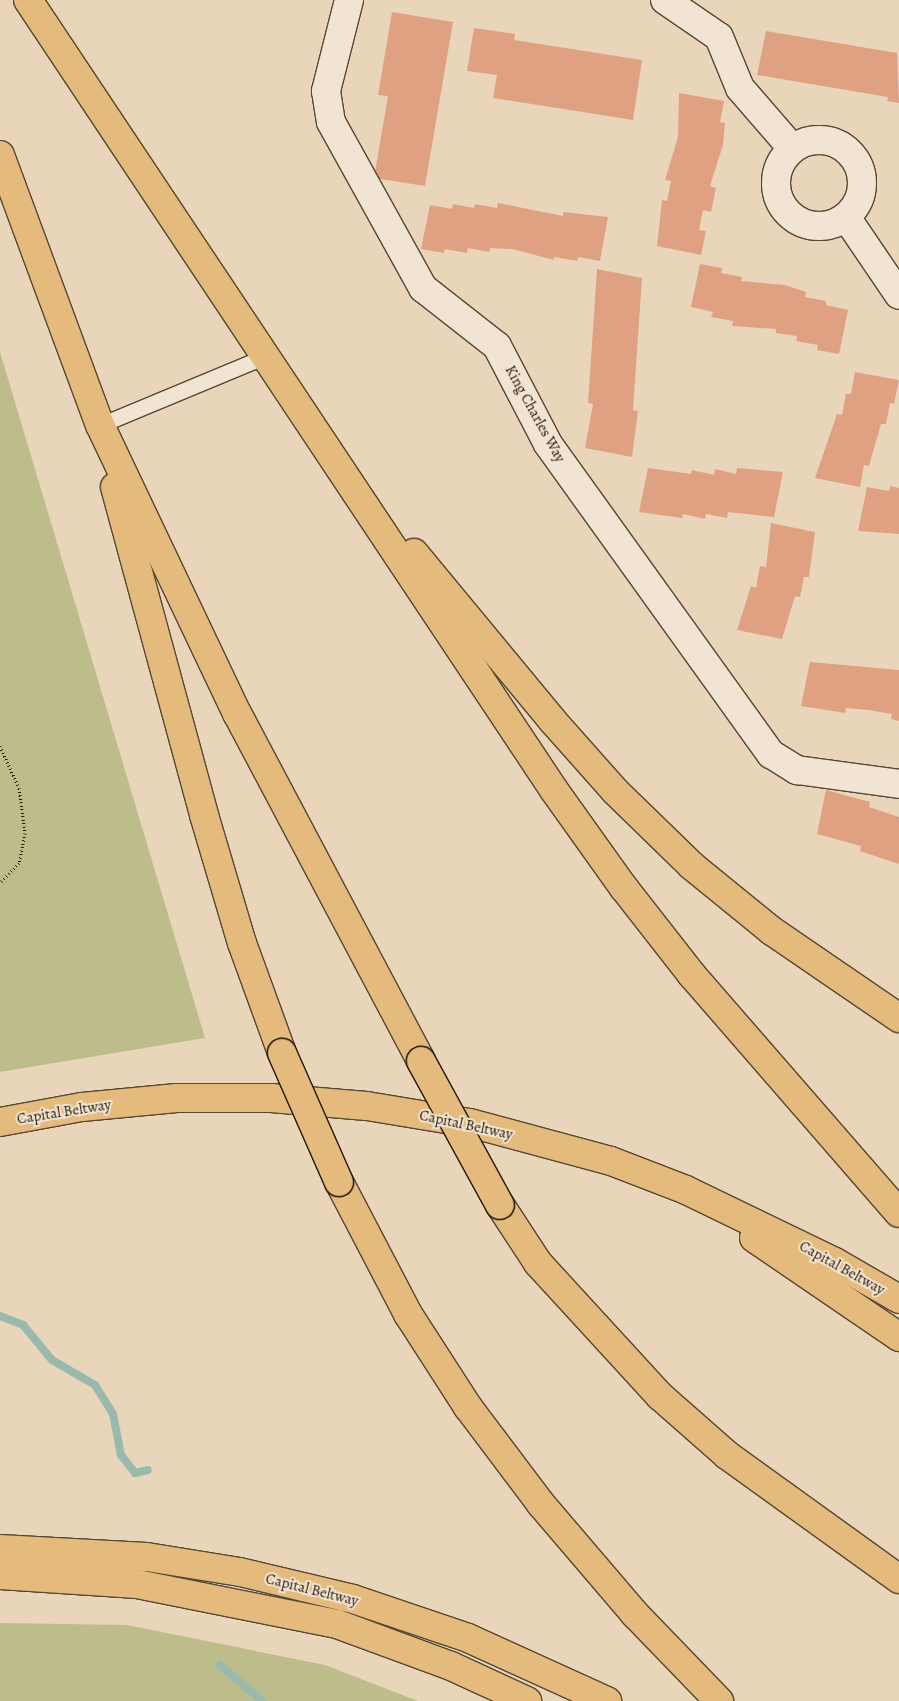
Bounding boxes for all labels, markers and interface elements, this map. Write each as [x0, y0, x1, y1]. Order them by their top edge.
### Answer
street label: King Charles Way [501, 362, 569, 466]
street label: Capital Beltway [16, 1096, 112, 1128]
street label: Capital Beltway [418, 1106, 514, 1144]
street label: Capital Beltway [796, 1237, 888, 1299]
street label: Capital Beltway [264, 1570, 360, 1610]

